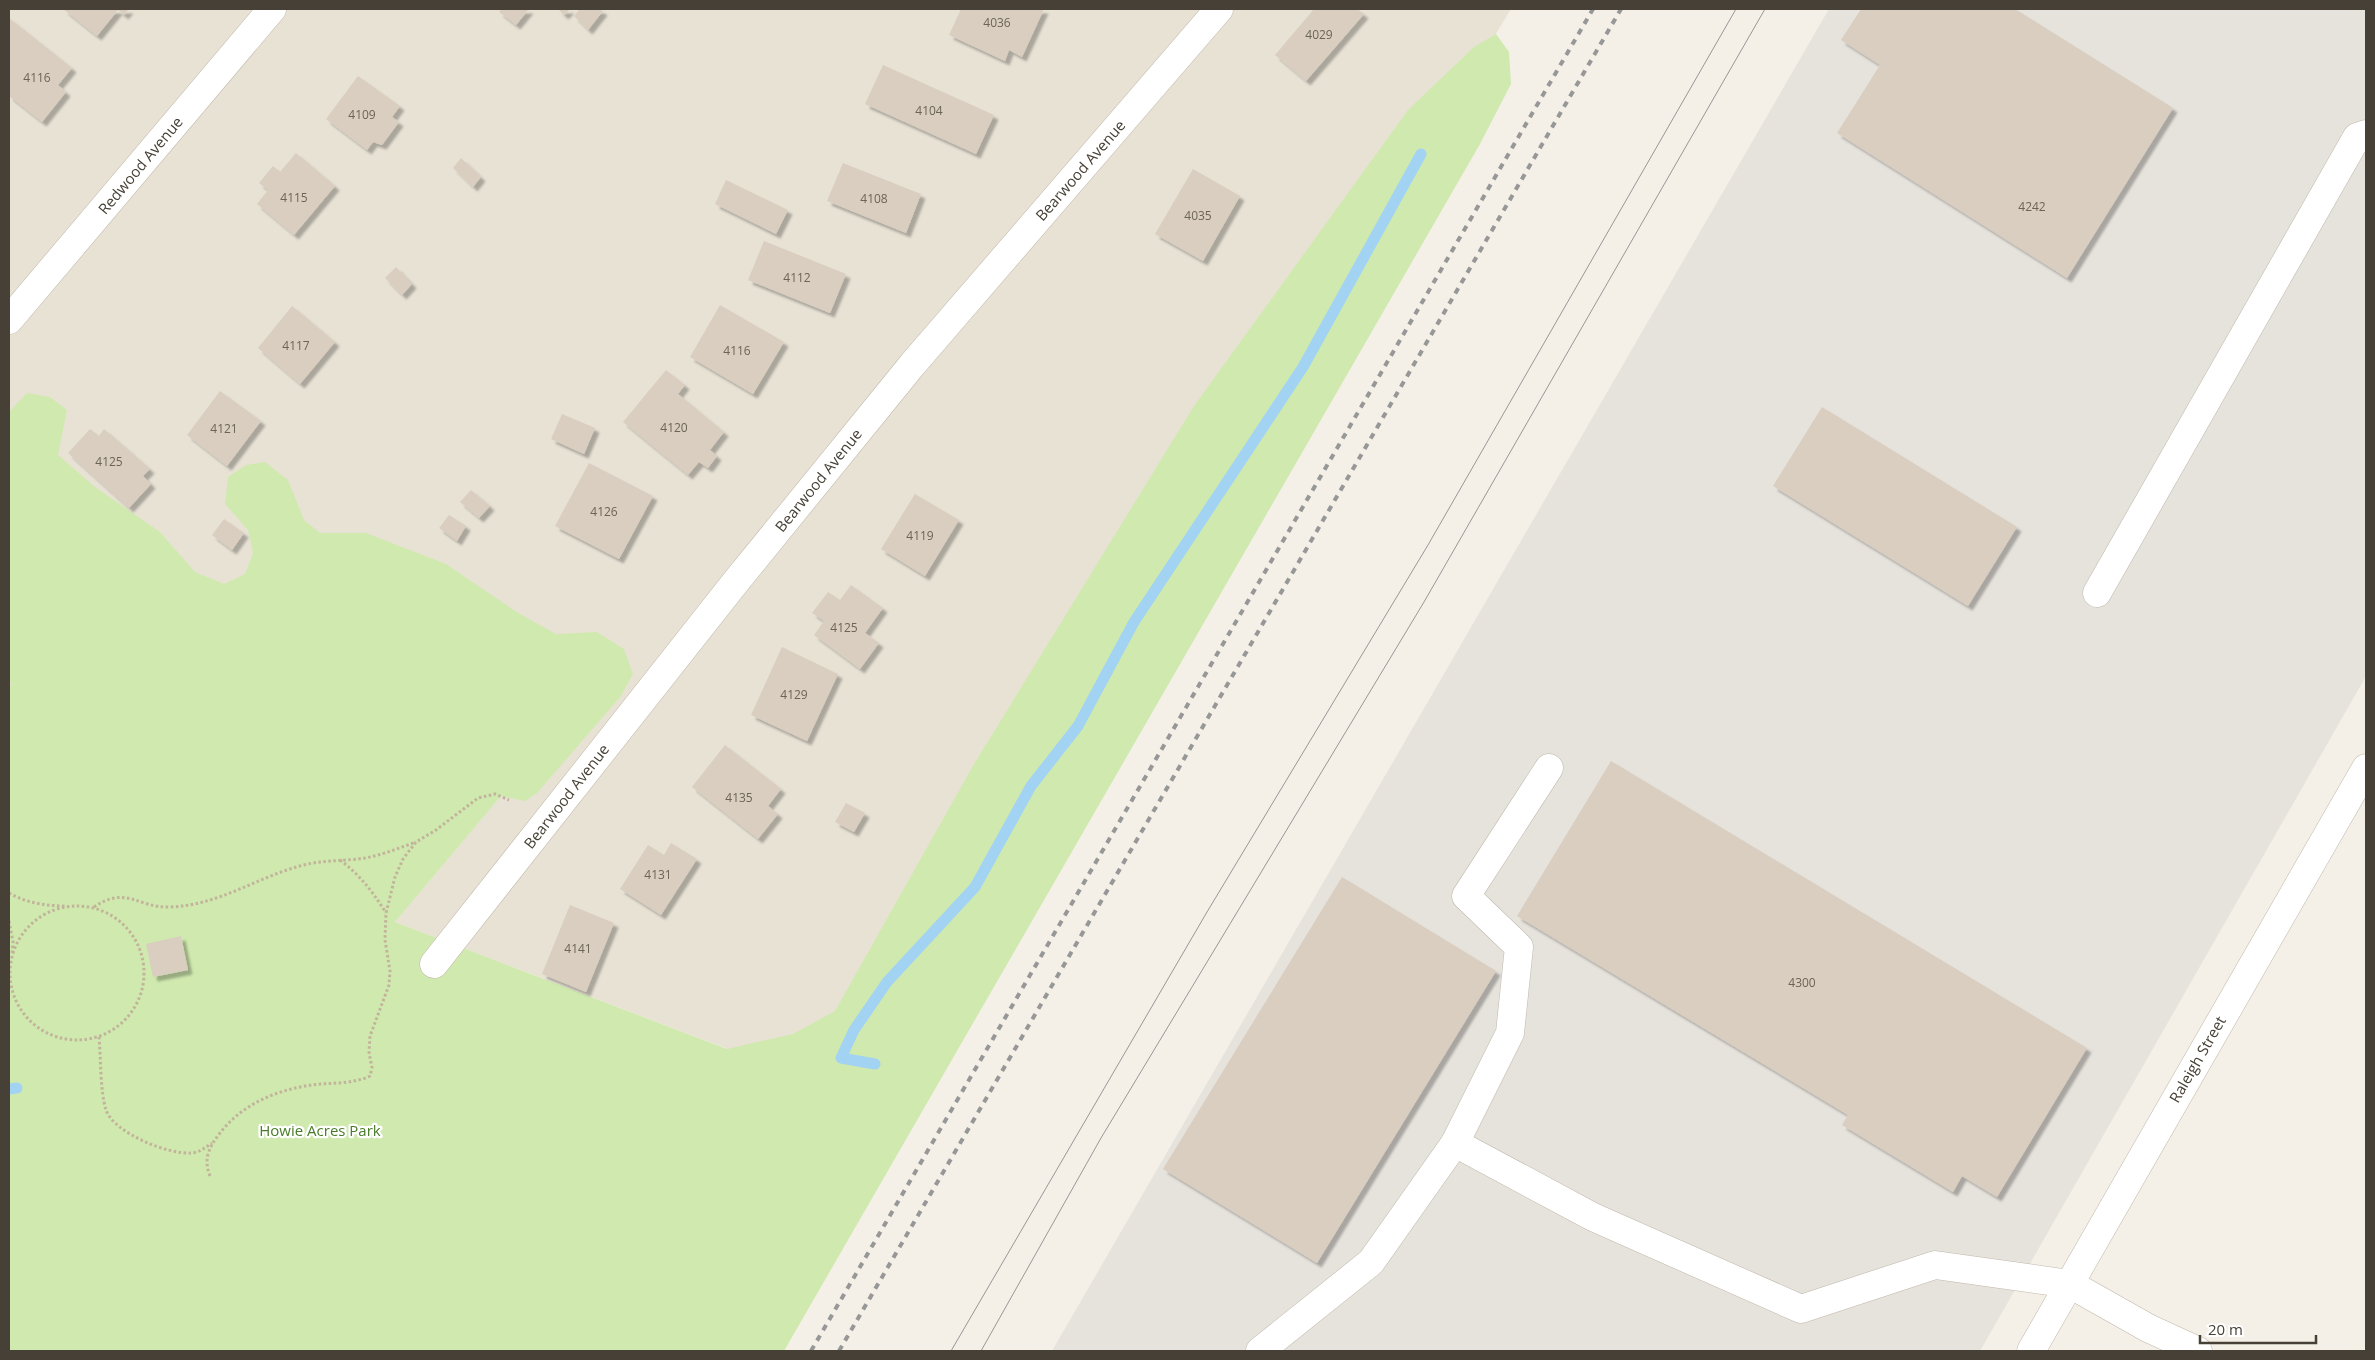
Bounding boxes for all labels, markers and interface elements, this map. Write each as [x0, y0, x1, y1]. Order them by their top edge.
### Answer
house number: 4036 [983, 14, 1011, 31]
house number: 4029 [1305, 26, 1333, 43]
house number: 4116 [23, 69, 51, 86]
house number: 4104 [915, 102, 943, 119]
house number: 4109 [348, 106, 376, 123]
street label: Redwood Avenue [93, 112, 187, 218]
street label: Bearwood Avenue [1031, 115, 1129, 225]
house number: 4115 [280, 189, 308, 206]
house number: 4108 [860, 190, 888, 207]
house number: 4242 [2018, 198, 2046, 215]
house number: 4035 [1184, 207, 1212, 224]
house number: 4112 [783, 269, 811, 286]
house number: 4117 [282, 337, 310, 354]
house number: 4116 [723, 342, 751, 359]
house number: 4120 [660, 419, 688, 436]
house number: 4121 [210, 420, 238, 437]
street label: Bearwood Avenue [770, 424, 866, 536]
house number: 4125 [95, 453, 123, 470]
house number: 4126 [590, 503, 618, 520]
house number: 4119 [906, 527, 934, 544]
house number: 4125 [830, 619, 858, 636]
house number: 4129 [780, 686, 808, 703]
street label: Bearwood Avenue [519, 740, 613, 852]
house number: 4135 [725, 789, 753, 806]
house number: 4131 [644, 866, 672, 883]
house number: 4141 [564, 940, 592, 957]
house number: 4300 [1788, 974, 1816, 991]
street label: Raleigh Street [2164, 1012, 2230, 1106]
park label: Howie Acres Park [259, 1120, 381, 1140]
scale bar [2200, 1312, 2316, 1344]
text: 20 m [2208, 1319, 2243, 1339]

